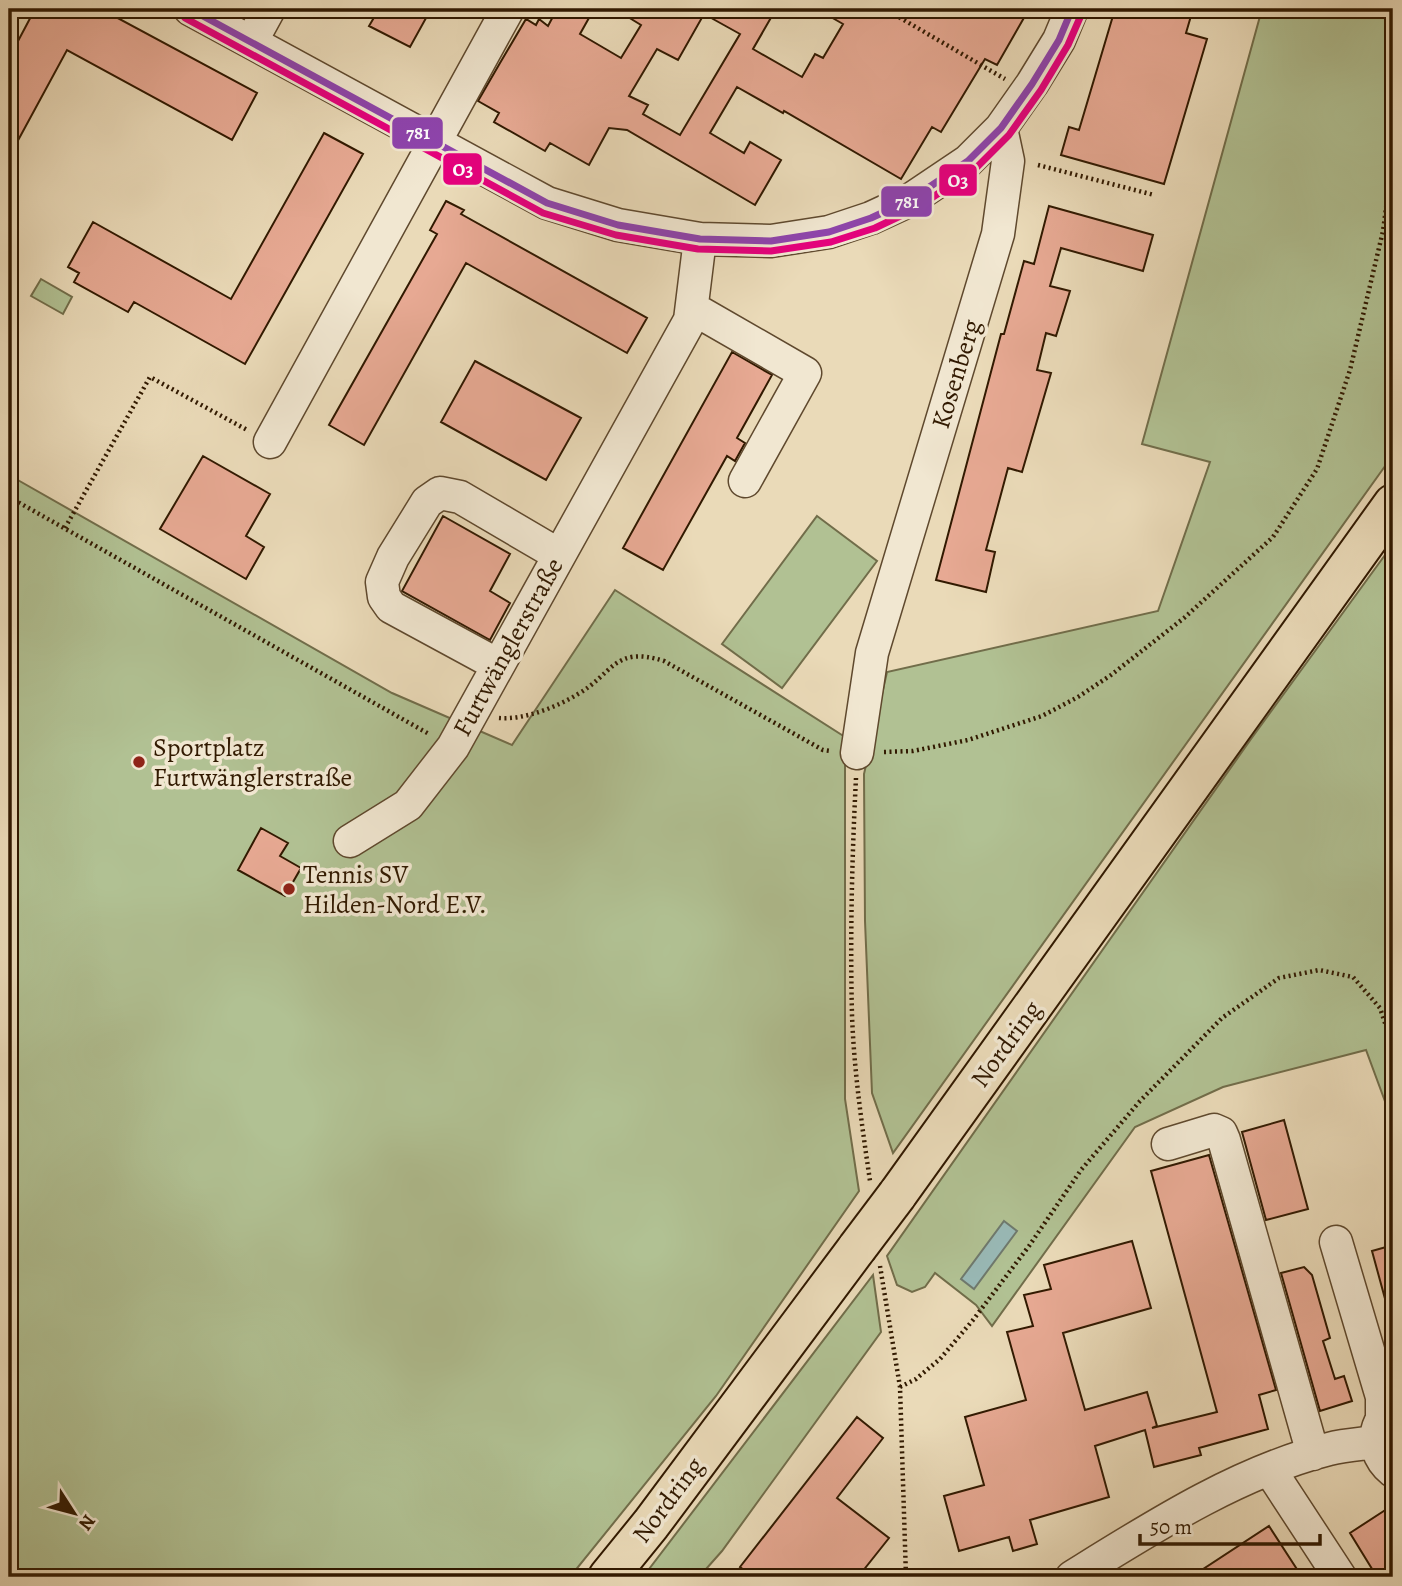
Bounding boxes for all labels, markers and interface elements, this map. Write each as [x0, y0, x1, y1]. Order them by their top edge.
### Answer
line badge: 781 [391, 116, 444, 150]
text: 781 [406, 120, 430, 146]
line badge: O3 [442, 152, 483, 186]
text: O3 [453, 157, 474, 183]
line badge: O3 [938, 163, 978, 197]
text: O3 [948, 168, 969, 194]
line badge: 781 [880, 185, 933, 218]
text: 781 [895, 189, 919, 215]
street label: Kosenberg [923, 315, 989, 433]
street label: Furtwänglerstraße [444, 551, 572, 743]
place label: Sportplatz Furtwänglerstraße [153, 730, 352, 795]
marker: Sportplatz Furtwänglerstraße [131, 754, 147, 770]
place label: Tennis SV Hilden-Nord E.V. [303, 857, 487, 922]
marker: Tennis SV Hilden-Nord E.V. [281, 881, 297, 897]
street label: Nordring [963, 994, 1049, 1094]
street label: Nordring [624, 1450, 712, 1550]
north arrow [38, 1478, 108, 1548]
scale bar [1140, 1502, 1320, 1546]
text: N [72, 1509, 102, 1536]
text: 50 m [1150, 1513, 1192, 1541]

